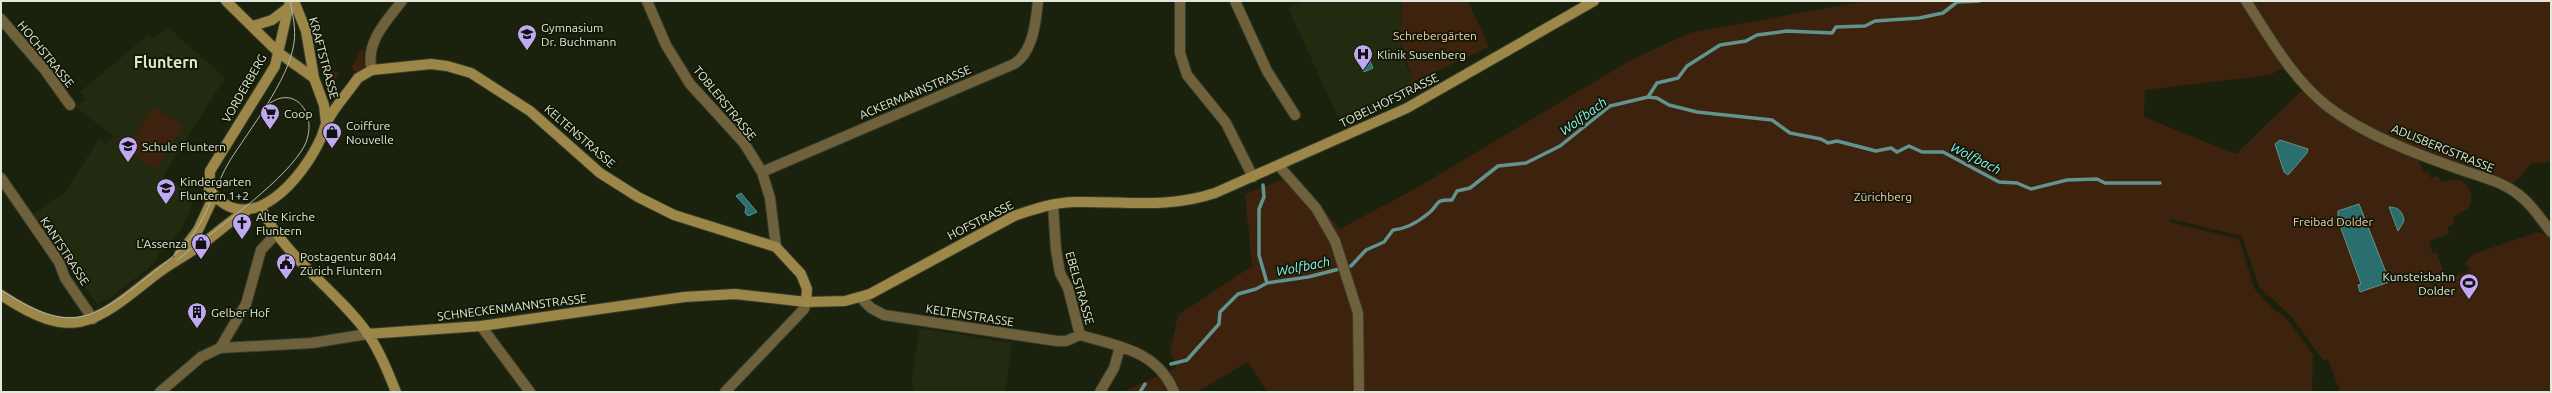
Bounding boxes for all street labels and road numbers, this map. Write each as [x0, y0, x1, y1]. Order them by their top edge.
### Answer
street label: KRAFTSTRASSE [307, 16, 341, 101]
street label: HOCHSTRASSE [15, 18, 77, 90]
street label: VORDERBERG [219, 52, 269, 124]
street label: ACKERMANNSTRASSE [857, 62, 973, 121]
street label: TOBLERSTRASSE [691, 63, 759, 143]
street label: TOBELHOFSTRASSE [1337, 70, 1441, 130]
street label: KELTENSTRASSE [542, 102, 618, 170]
street label: ADLISBERGSTRASSE [2390, 121, 2496, 175]
street label: HOFSTRASSE [945, 198, 1015, 242]
street label: KANTSTRASSE [38, 214, 92, 288]
street label: EBELSTRASSE [1063, 250, 1097, 326]
street label: SCHNECKENMANNSTRASSE [437, 291, 588, 323]
street label: KELTENSTRASSE [925, 302, 1015, 328]

